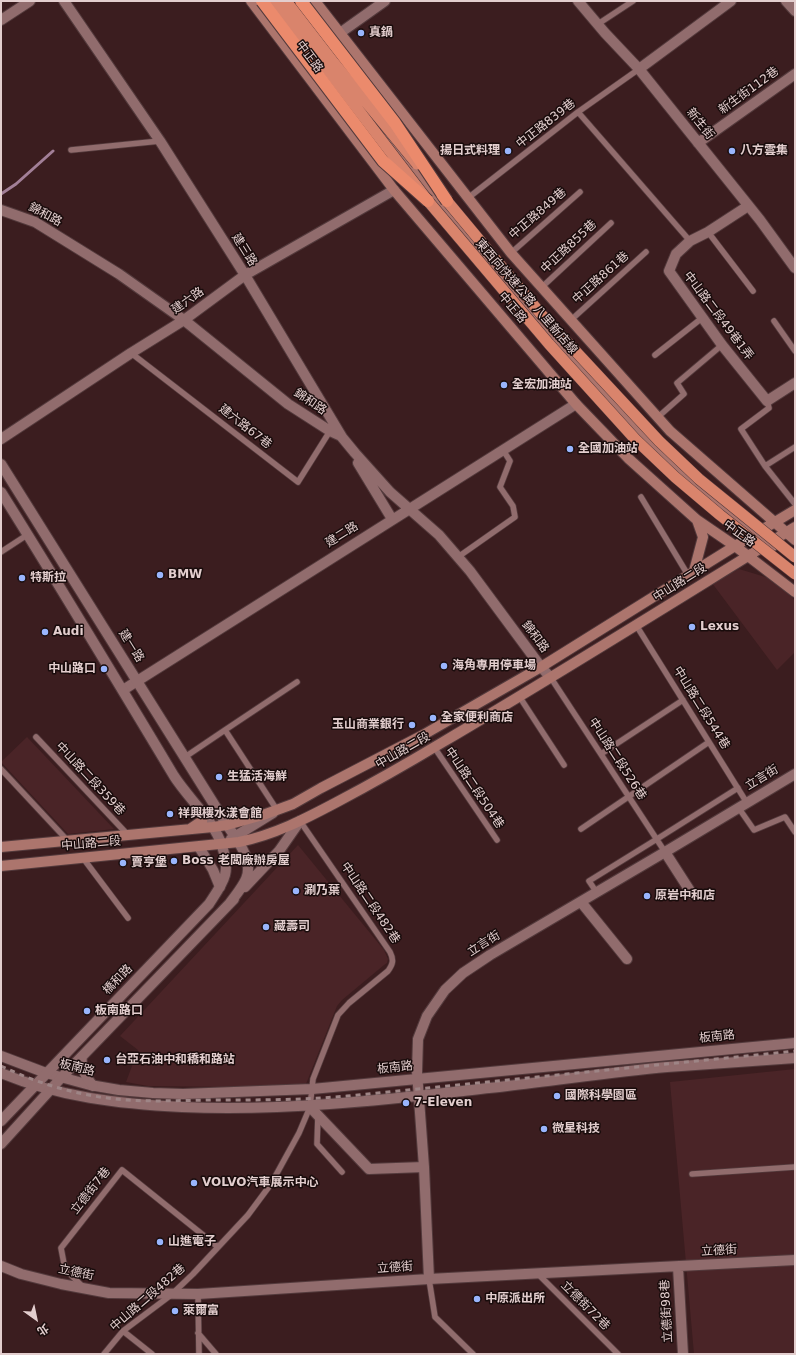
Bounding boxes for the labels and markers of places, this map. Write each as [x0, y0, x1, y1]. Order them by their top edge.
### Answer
place label: 真鍋 [369, 26, 393, 40]
marker: 真鍋 [356, 28, 366, 38]
place label: 揚日式料理 [440, 144, 500, 158]
place label: 八方雲集 [740, 144, 788, 158]
marker: 揚日式料理 [503, 146, 513, 156]
marker: 八方雲集 [727, 146, 737, 156]
place label: 全宏加油站 [512, 378, 572, 392]
marker: 全宏加油站 [499, 380, 509, 390]
place label: 全國加油站 [578, 442, 638, 456]
marker: 全國加油站 [565, 444, 575, 454]
place label: BMW [168, 568, 202, 582]
marker: BMW [155, 570, 165, 580]
place label: 特斯拉 [30, 571, 66, 585]
marker: 特斯拉 [17, 573, 27, 583]
place label: Lexus [700, 620, 739, 634]
marker: Lexus [687, 622, 697, 632]
place label: Audi [53, 625, 84, 639]
marker: Audi [40, 627, 50, 637]
place label: 海角專用停車場 [452, 659, 536, 673]
marker: 海角專用停車場 [439, 661, 449, 671]
place label: 中山路口 [48, 662, 96, 676]
marker: 中山路口 [99, 664, 109, 674]
place label: 全家便利商店 [441, 711, 513, 725]
marker: 全家便利商店 [428, 713, 438, 723]
place label: 玉山商業銀行 [332, 718, 404, 732]
marker: 玉山商業銀行 [407, 720, 417, 730]
place label: 生猛活海鮮 [227, 770, 287, 784]
marker: 生猛活海鮮 [214, 772, 224, 782]
place label: 祥興樓水漾會館 [178, 807, 262, 821]
marker: 祥興樓水漾會館 [165, 809, 175, 819]
place label: Boss 老闆廠辦房屋 [182, 854, 290, 868]
place label: 賣亨堡 [131, 856, 167, 870]
marker: Boss 老闆廠辦房屋 [169, 856, 179, 866]
marker: 賣亨堡 [118, 858, 128, 868]
place label: 涮乃葉 [304, 884, 340, 898]
marker: 涮乃葉 [291, 886, 301, 896]
place label: 原岩中和店 [655, 889, 715, 903]
marker: 原岩中和店 [642, 891, 652, 901]
place label: 藏壽司 [274, 920, 310, 934]
marker: 藏壽司 [261, 922, 271, 932]
place label: 板南路口 [95, 1004, 143, 1018]
marker: 板南路口 [82, 1006, 92, 1016]
place label: 台亞石油中和穚和路站 [115, 1053, 235, 1067]
marker: 台亞石油中和穚和路站 [102, 1055, 112, 1065]
place label: 國際科學園區 [565, 1089, 637, 1103]
marker: 國際科學園區 [552, 1091, 562, 1101]
place label: 7-Eleven [414, 1096, 472, 1110]
marker: 7-Eleven [401, 1098, 411, 1108]
place label: 微星科技 [552, 1122, 600, 1136]
marker: 微星科技 [539, 1124, 549, 1134]
place label: VOLVO汽車展示中心 [202, 1176, 319, 1190]
marker: VOLVO汽車展示中心 [189, 1178, 199, 1188]
place label: 山進電子 [168, 1235, 216, 1249]
marker: 山進電子 [155, 1237, 165, 1247]
place label: 中原派出所 [485, 1292, 545, 1306]
marker: 中原派出所 [472, 1294, 482, 1304]
place label: 萊爾富 [183, 1304, 219, 1318]
marker: 萊爾富 [170, 1306, 180, 1316]

